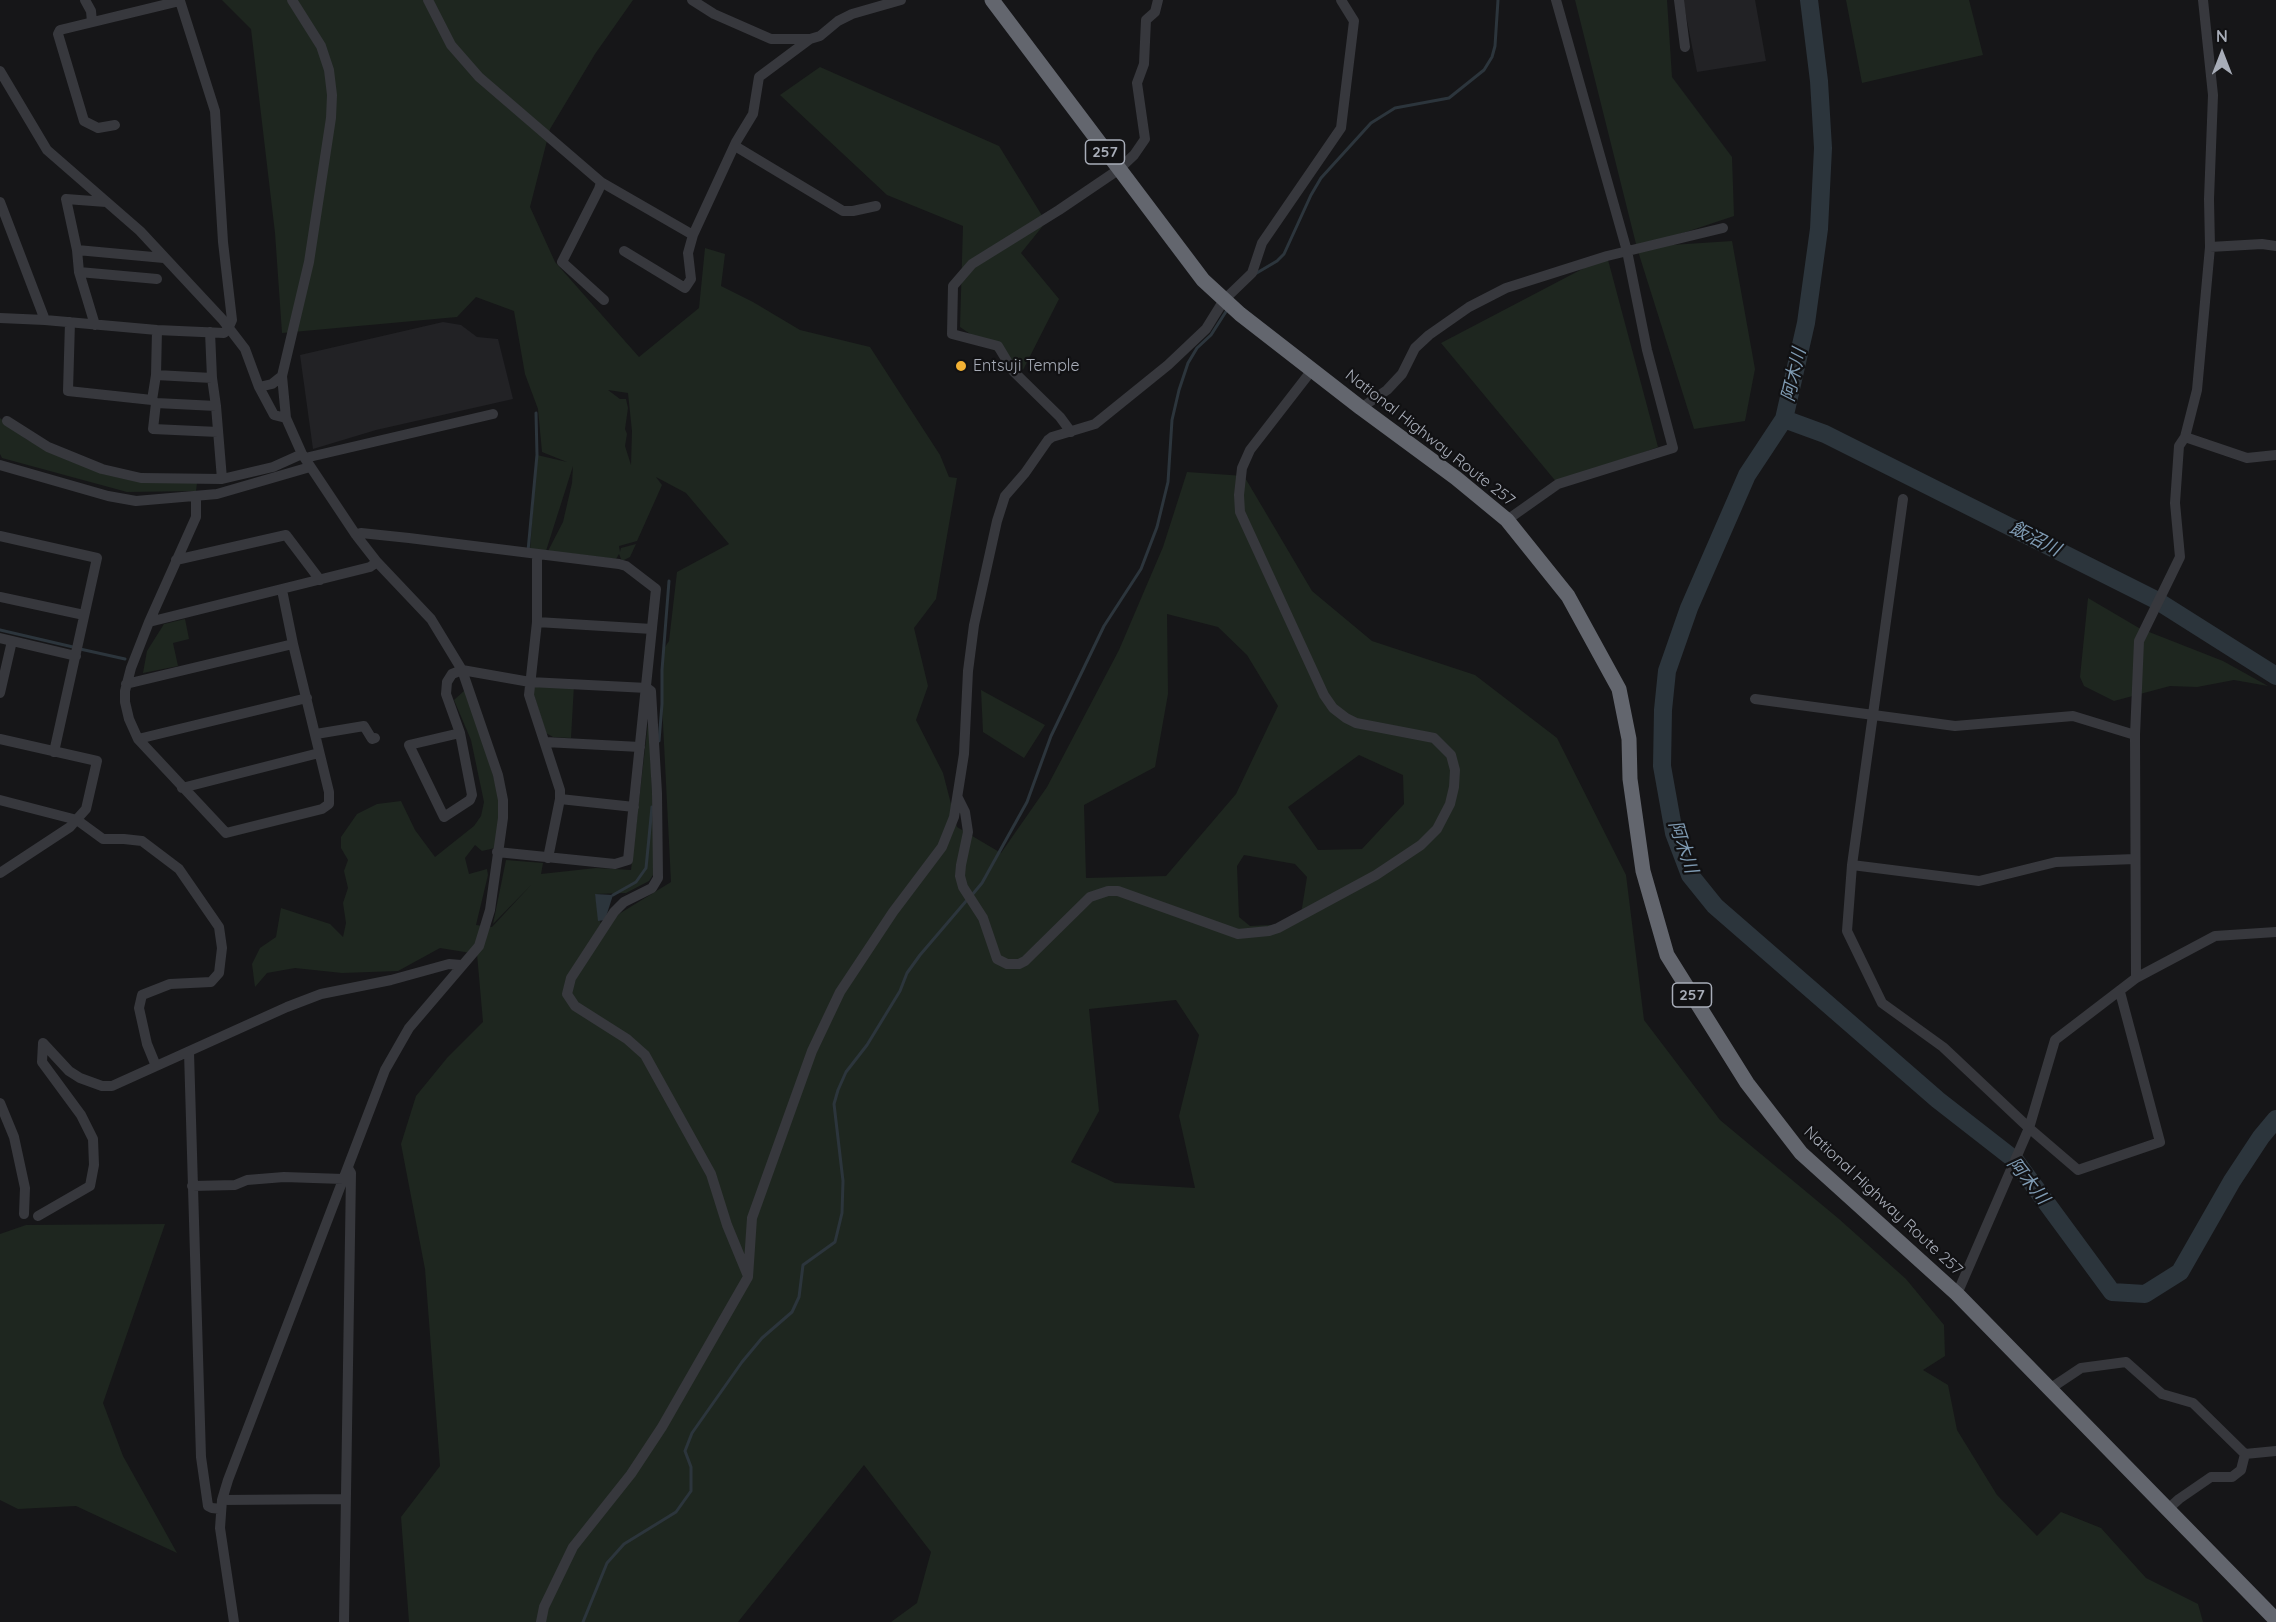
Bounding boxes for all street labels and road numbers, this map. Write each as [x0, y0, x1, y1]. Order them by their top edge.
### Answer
road number: 257 [1086, 140, 1124, 164]
street label: National Highway Route 257 [1341, 366, 1519, 510]
road number: 257 [1672, 983, 1712, 1007]
street label: National Highway Route 257 [1800, 1122, 1966, 1280]

